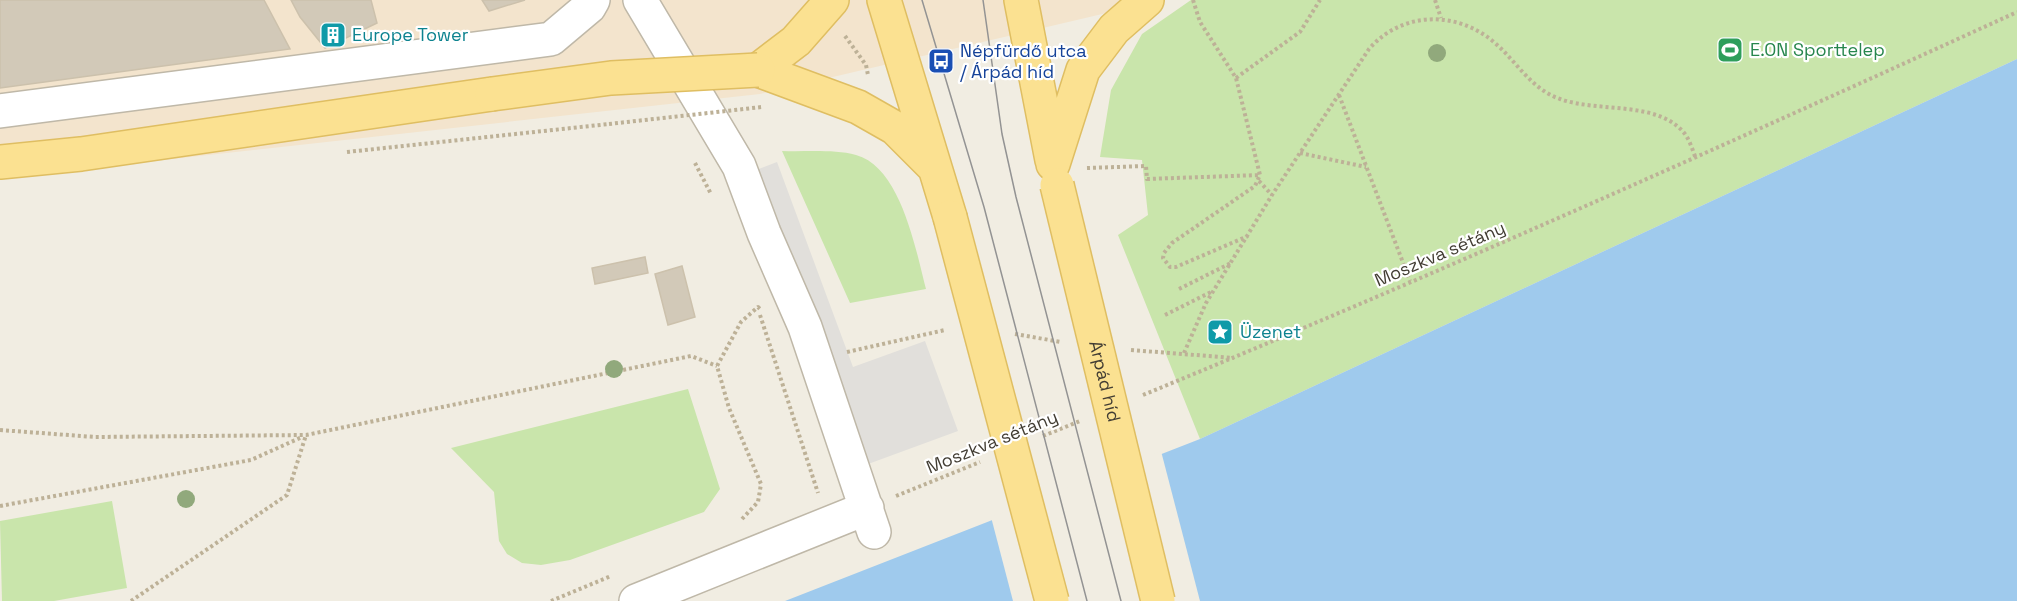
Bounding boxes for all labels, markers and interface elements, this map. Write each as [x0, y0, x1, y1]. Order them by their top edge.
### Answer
building icon: Europe Tower [318, 20, 348, 50]
place label: Europe Tower [352, 23, 469, 46]
sports icon: E.ON Sporttelep [1715, 35, 1745, 65]
place label: E.ON Sporttelep [1750, 38, 1885, 61]
place label: Népfürdő utca / Árpád híd [960, 39, 1087, 83]
bus stop icon: Népfürdő utca / Árpád híd [926, 46, 956, 76]
street label: Moszkva sétány [1371, 216, 1509, 291]
place icon: Üzenet [1205, 317, 1235, 347]
place label: Üzenet [1240, 320, 1301, 343]
street label: Árpád híd [1084, 338, 1126, 424]
street label: Moszkva sétány [923, 405, 1061, 478]

